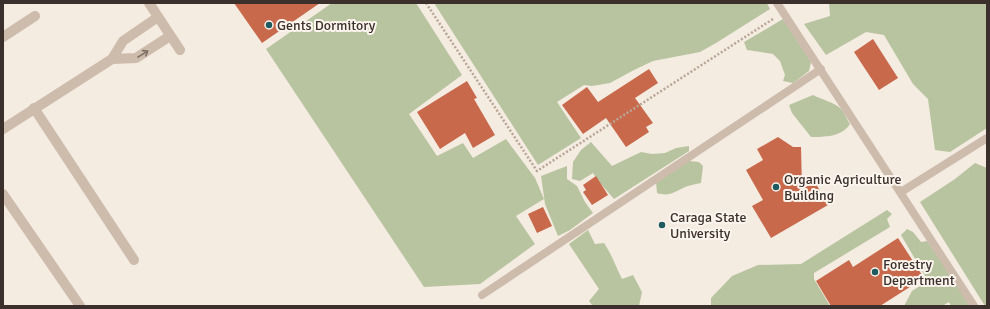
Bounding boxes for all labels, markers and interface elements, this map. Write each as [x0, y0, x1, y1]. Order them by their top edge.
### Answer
place label: Gents Dormitory [277, 17, 376, 34]
marker: Gents Dormitory [264, 20, 274, 30]
one-way arrow [137, 49, 149, 57]
place label: Organic Agriculture Building [784, 171, 901, 204]
marker: Organic Agriculture Building [771, 182, 781, 192]
place label: Caraga State University [670, 209, 747, 242]
marker: Caraga State University [657, 220, 667, 230]
place label: Forestry Department [883, 256, 955, 289]
marker: Forestry Department [870, 267, 880, 277]

